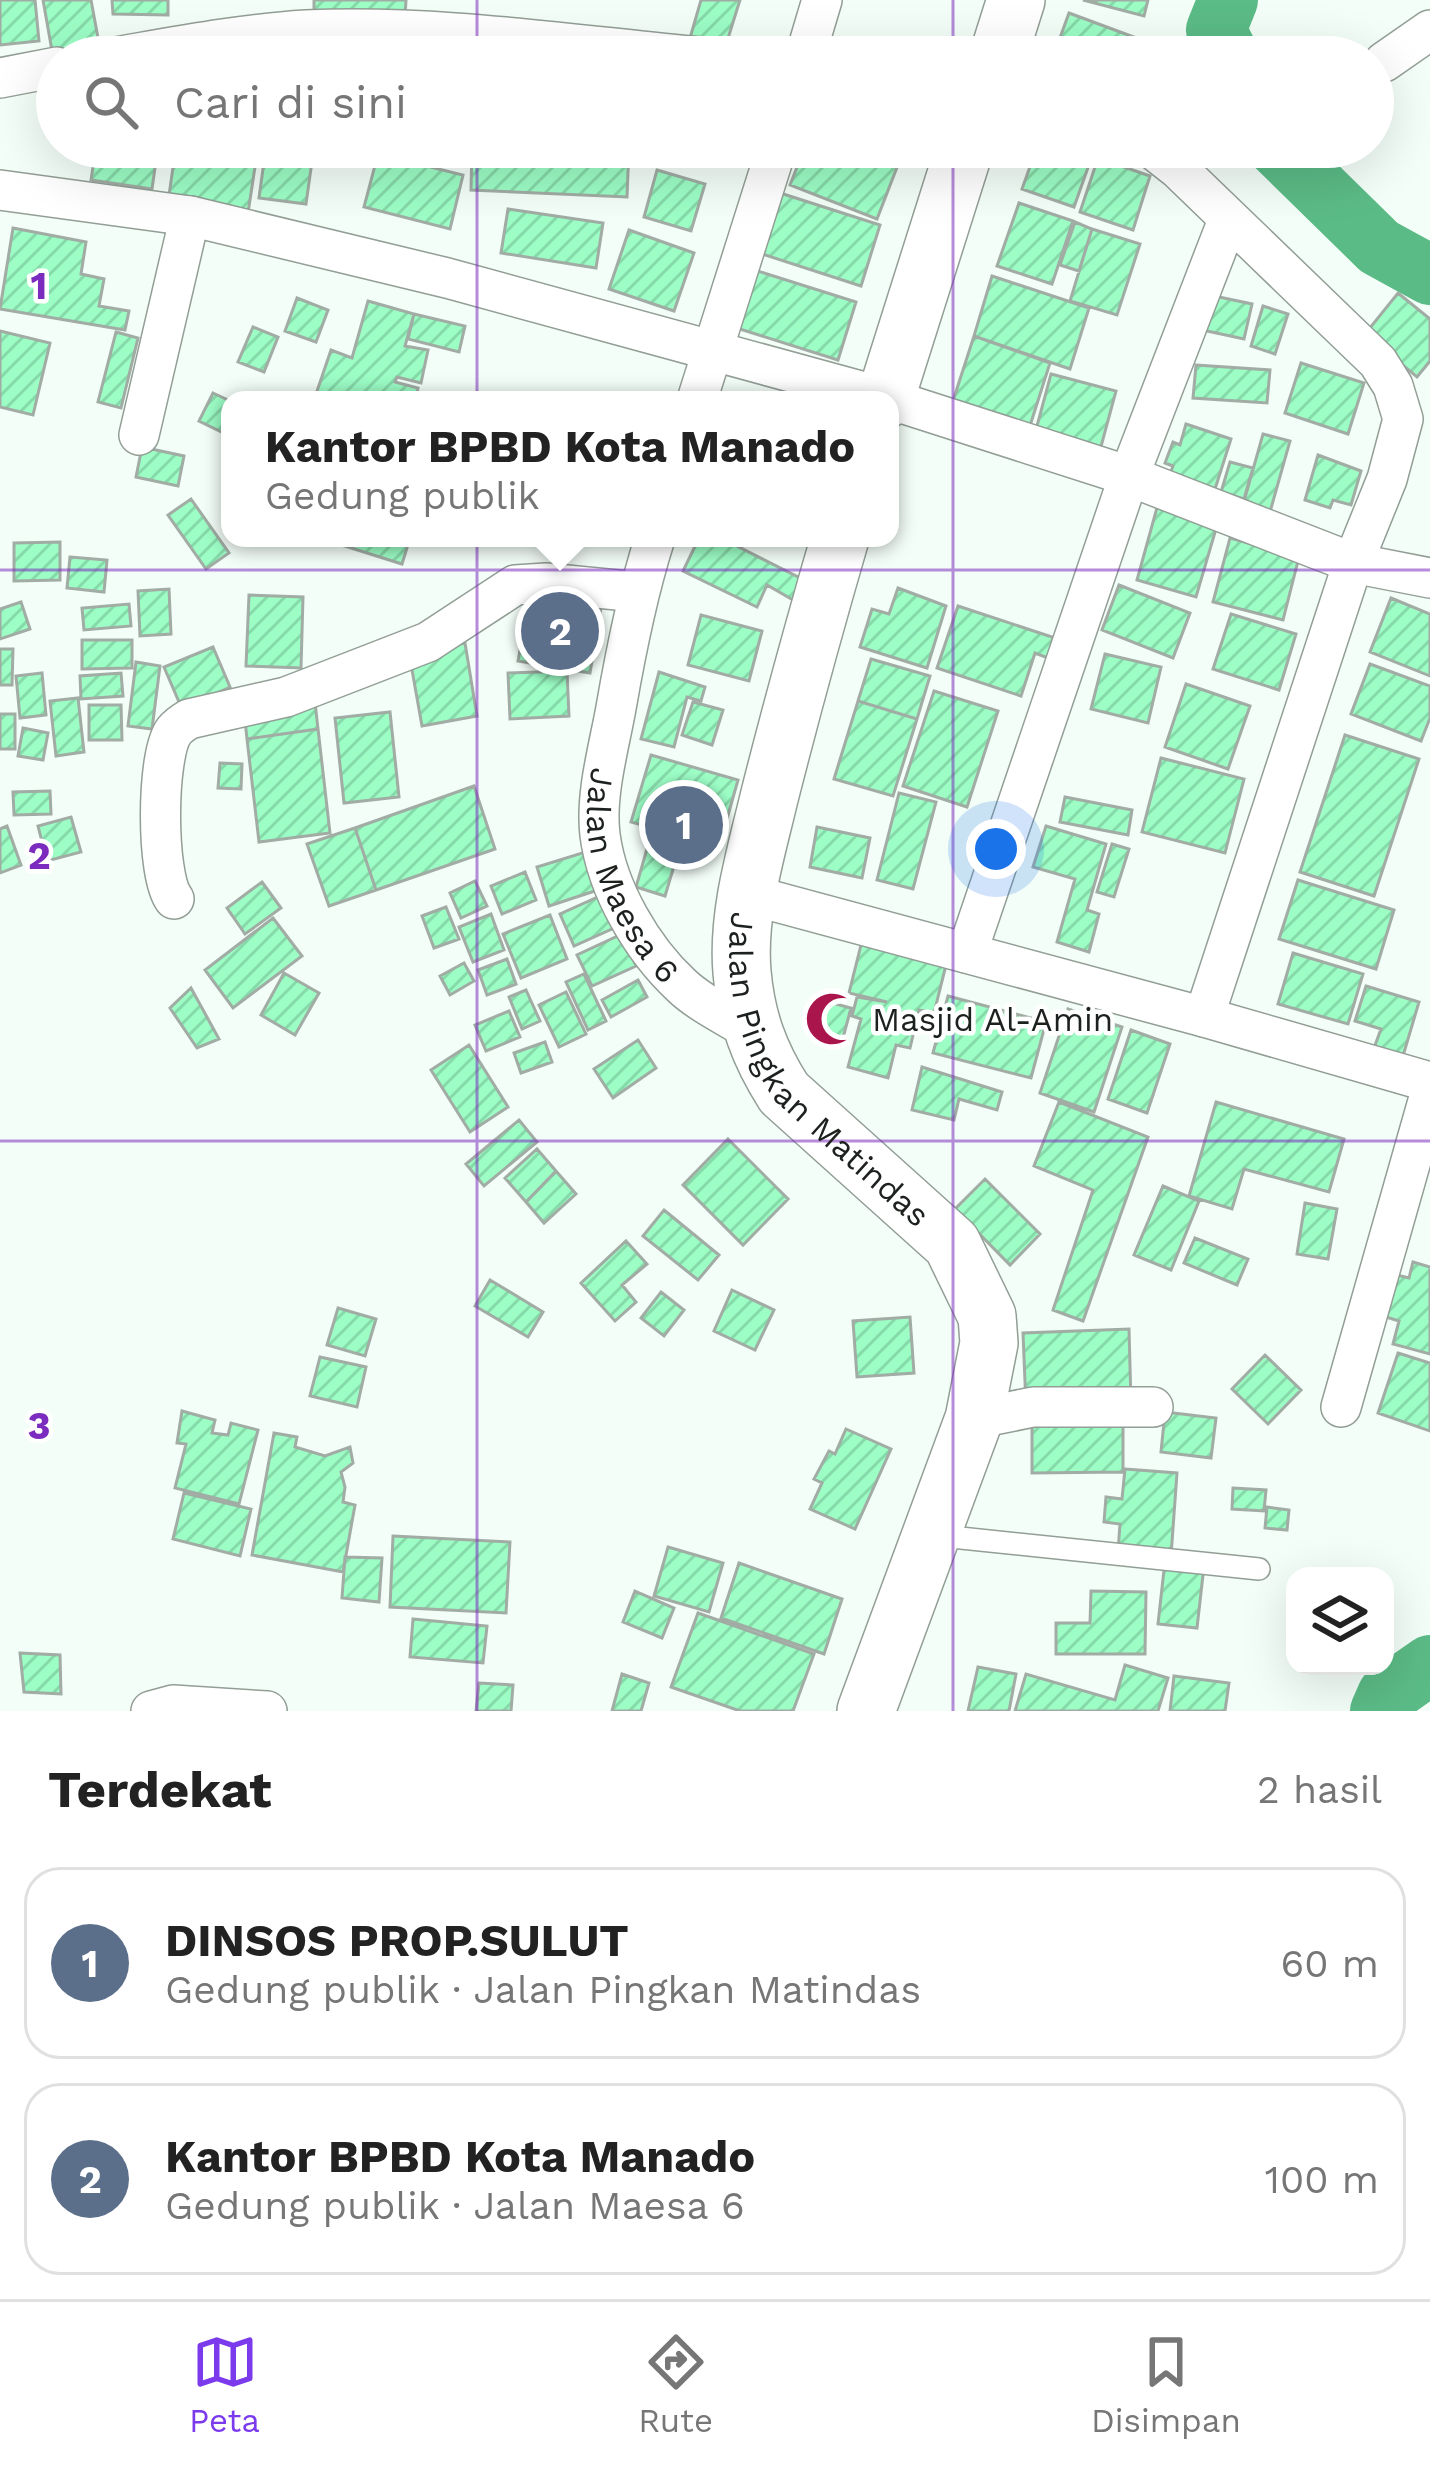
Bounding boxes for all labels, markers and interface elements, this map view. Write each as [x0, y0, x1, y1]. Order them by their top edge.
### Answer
search box [36, 36, 1394, 168]
icon: search [78, 69, 144, 135]
text: Cari di sini [174, 76, 407, 129]
text: 1 [31, 263, 47, 308]
popup [221, 391, 899, 547]
text: Kantor BPBD Kota Manado [265, 420, 855, 473]
text: Gedung publik [265, 473, 540, 518]
pin: 2 [521, 586, 599, 676]
street label: Jalan Maesa 6 [579, 765, 688, 991]
pin: 1 [645, 780, 723, 870]
your location [966, 819, 1026, 879]
text: 2 [27, 833, 51, 878]
street label: Jalan Pingkan Matindas [722, 910, 938, 1234]
mosque icon: Masjid Al-Amin [803, 990, 861, 1048]
place label: Masjid Al-Amin [872, 1000, 1113, 1039]
text: 3 [27, 1403, 51, 1448]
map controls [1286, 1567, 1394, 1675]
button: layers [1286, 1567, 1394, 1675]
text: Terdekat [48, 1760, 272, 1819]
text: 2 hasil [1257, 1767, 1382, 1812]
text: DINSOS PROP.SULUT [165, 1914, 629, 1967]
text: 1 [82, 1941, 98, 1986]
text: 60 m [1281, 1941, 1379, 1986]
text: Gedung publik · Jalan Pingkan Matindas [165, 1967, 921, 2012]
text: Kantor BPBD Kota Manado [165, 2130, 755, 2183]
text: 2 [78, 2157, 102, 2202]
text: 100 m [1265, 2157, 1379, 2202]
text: Gedung publik · Jalan Maesa 6 [165, 2183, 745, 2228]
tab: Peta [189, 2329, 260, 2440]
tab: Rute [638, 2329, 713, 2440]
tab: Disimpan [1091, 2329, 1241, 2440]

